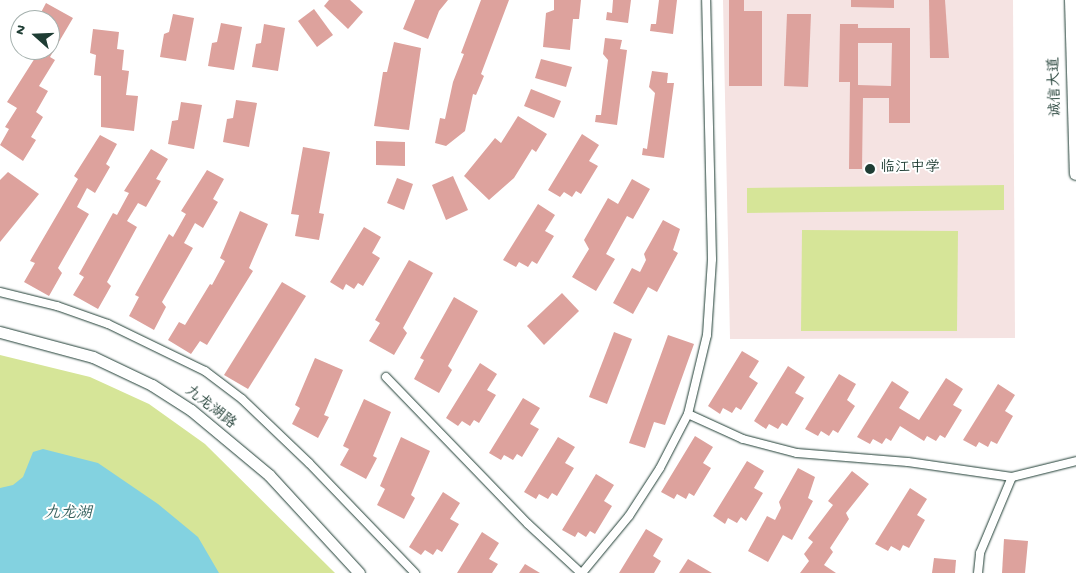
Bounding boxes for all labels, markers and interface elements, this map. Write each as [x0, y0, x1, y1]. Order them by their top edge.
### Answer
north arrow [10, 10, 60, 60]
text: N [12, 23, 31, 37]
street label: 诚信大道 [1046, 57, 1066, 117]
place label: 临江中学 [880, 160, 940, 178]
marker: 临江中学 [864, 163, 876, 175]
street label: 九龙湖路 [181, 382, 239, 434]
water label: 九龙湖 [44, 505, 92, 525]

